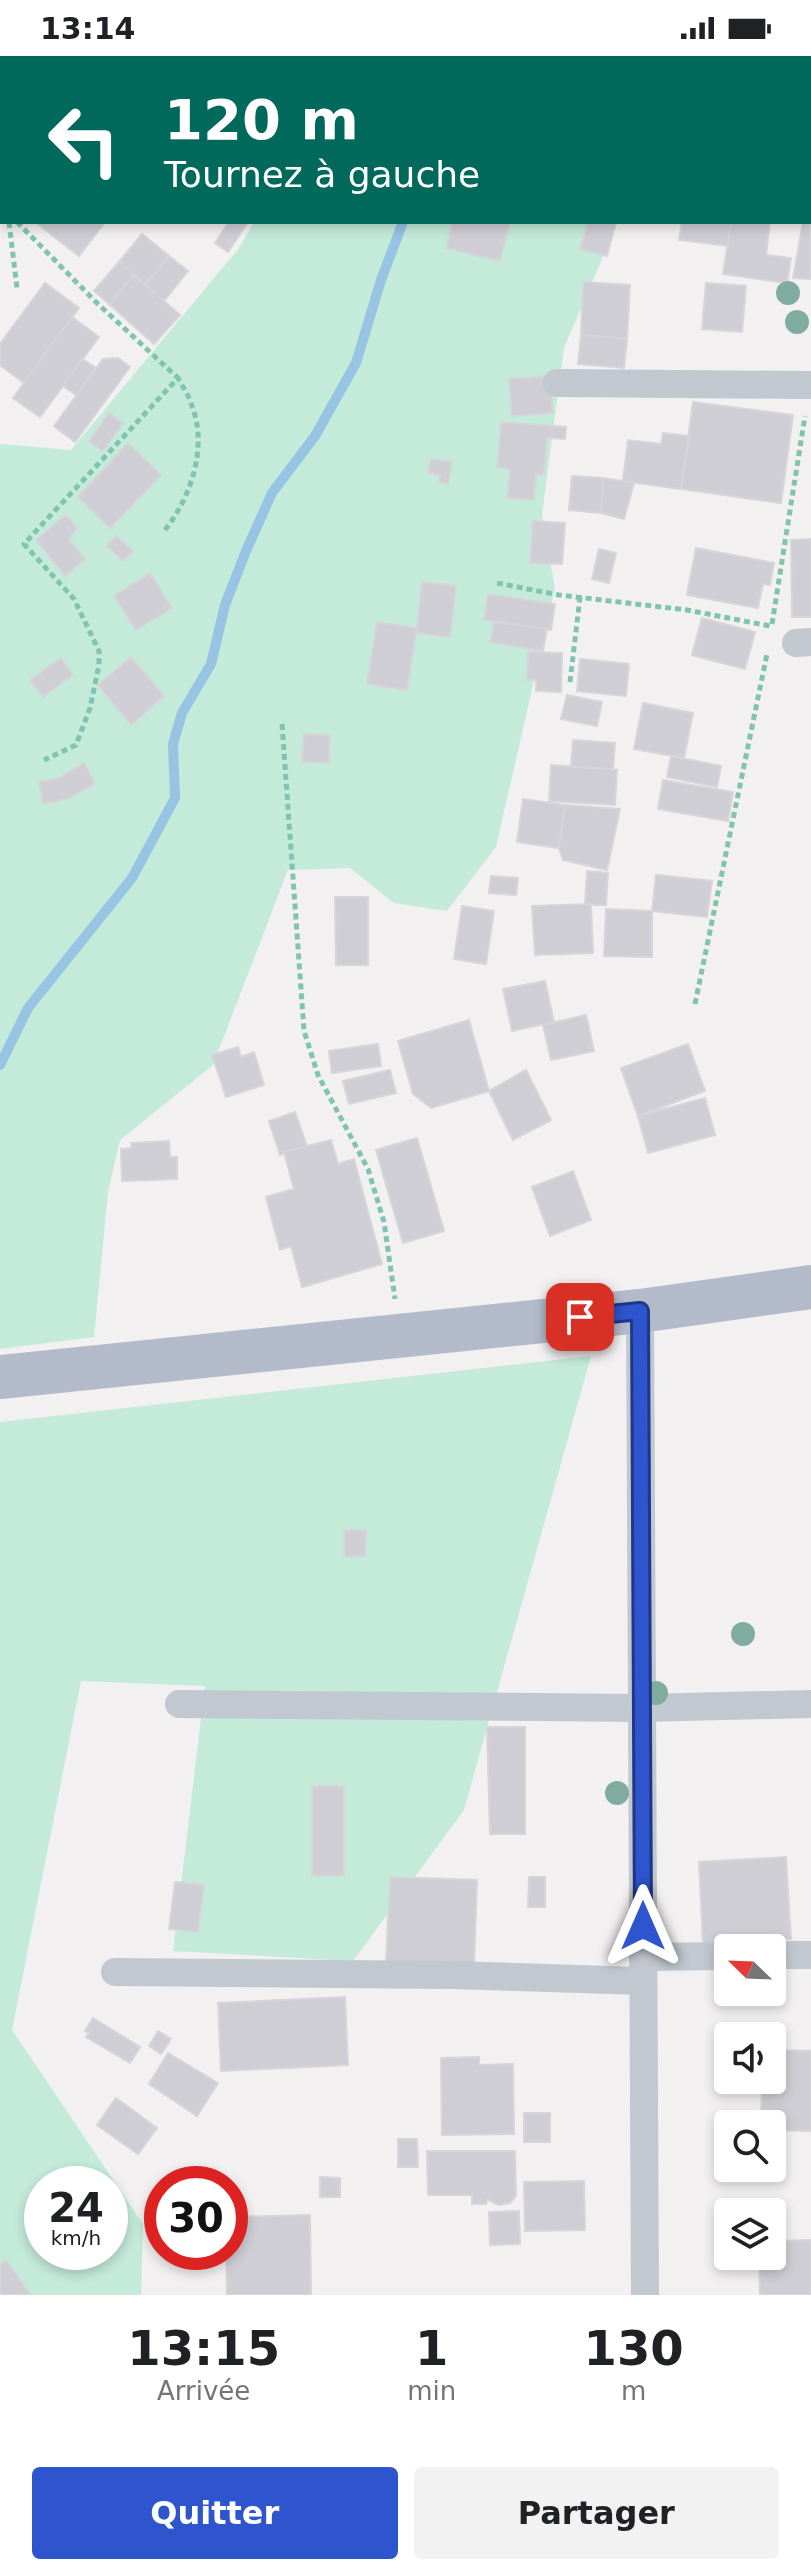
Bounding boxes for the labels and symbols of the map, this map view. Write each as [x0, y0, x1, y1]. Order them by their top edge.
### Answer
pin [546, 1283, 614, 1351]
position arrow [601, 1884, 685, 1968]
north arrow [714, 1934, 786, 2006]
speed limit sign: 30 [144, 2166, 248, 2270]

